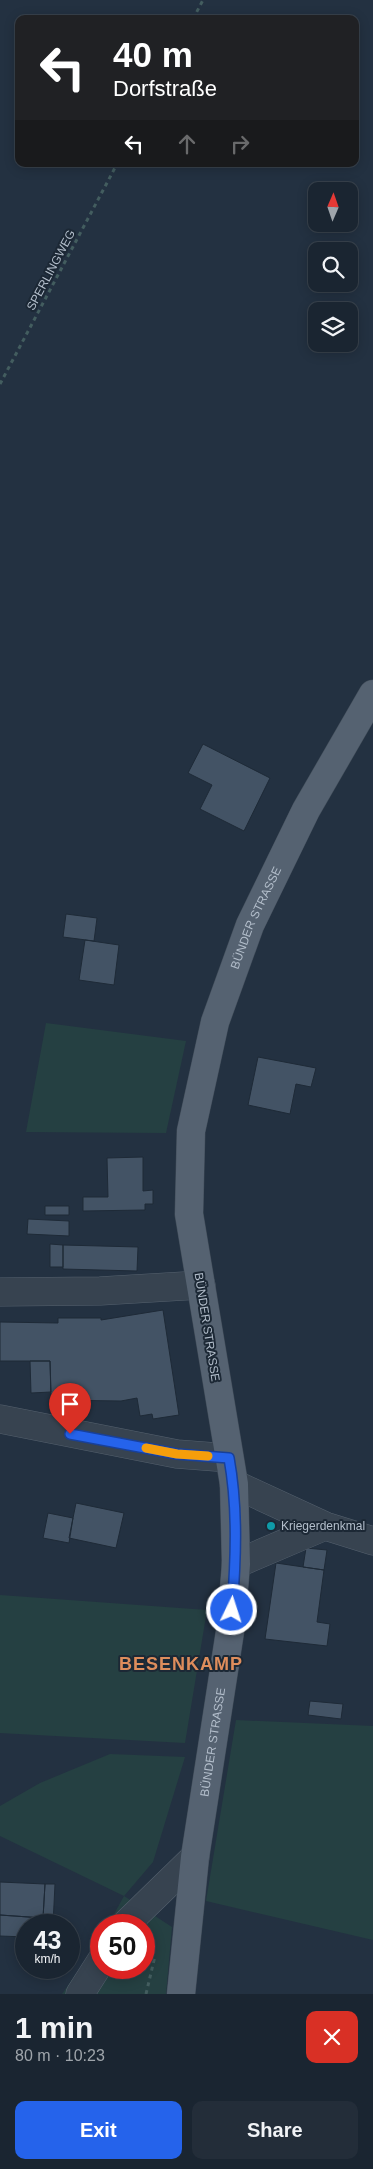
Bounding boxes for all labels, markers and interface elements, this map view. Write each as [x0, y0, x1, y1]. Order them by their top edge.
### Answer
icon: left [30, 35, 95, 100]
text: 40 m [113, 35, 193, 74]
text: Dorfstraße [113, 76, 217, 101]
icon: left [120, 130, 148, 158]
icon: ahead [173, 130, 201, 158]
icon: right [226, 130, 254, 158]
north arrow [308, 182, 358, 232]
map controls [308, 182, 358, 352]
street label: SPERLINGWEG [24, 227, 78, 313]
button: search [308, 242, 358, 292]
button: layers [308, 302, 358, 352]
street label: BÜNDER STRASSE [228, 865, 284, 971]
street label: BÜNDER STRASSE [191, 1272, 223, 1382]
pin [49, 1383, 91, 1434]
icon: arrive [56, 1390, 84, 1418]
place label: Kriegerdenkmal [281, 1519, 365, 1533]
marker: Kriegerdenkmal [265, 1520, 277, 1532]
position arrow [205, 1583, 257, 1635]
district label: BESENKAMP [119, 1654, 243, 1674]
street label: BÜNDER STRASSE [197, 1687, 228, 1798]
speed limit sign: 50 [90, 1914, 155, 1979]
text: 43 [34, 1926, 61, 1954]
text: km/h [34, 1952, 61, 1966]
text: 1 min [15, 2011, 93, 2044]
button: close [306, 2011, 358, 2063]
text: 80 m · 10:23 [15, 2047, 105, 2064]
button: Exit [15, 2101, 182, 2159]
button: Share [192, 2101, 358, 2159]

